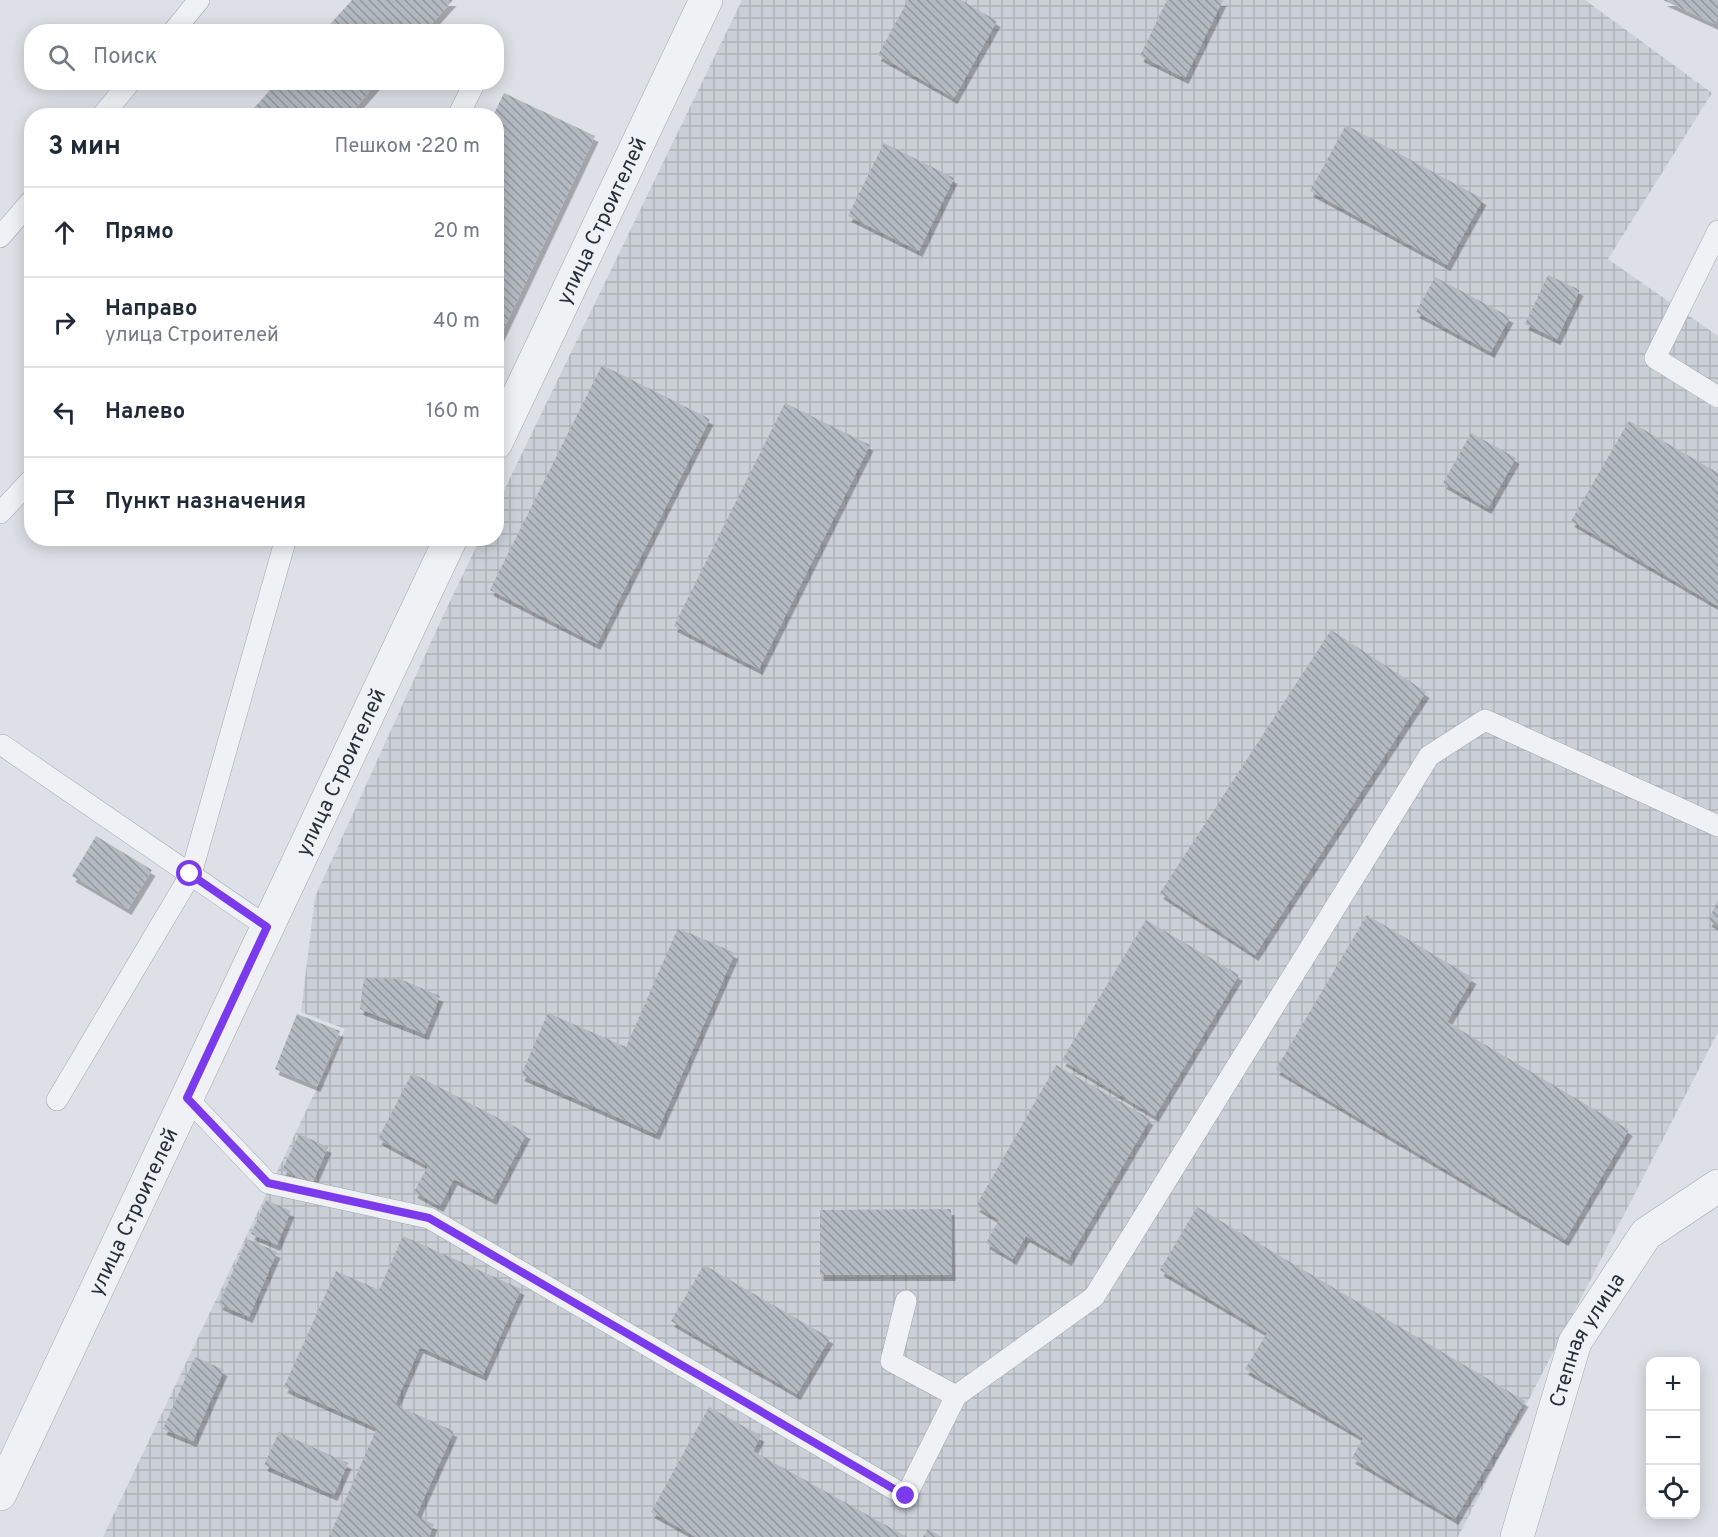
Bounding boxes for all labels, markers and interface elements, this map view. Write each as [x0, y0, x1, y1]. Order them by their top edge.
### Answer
search box [24, 24, 504, 90]
icon: search [45, 41, 78, 74]
text: Поиск [93, 44, 157, 71]
text: 3 мин [48, 131, 121, 164]
street label: улица Строителей [551, 133, 654, 310]
text: Пешком · 220 m [335, 134, 480, 160]
icon: ahead [48, 216, 81, 249]
text: Прямо [105, 219, 174, 246]
text: 20 m [433, 219, 480, 245]
text: Направо [105, 296, 197, 323]
icon: right [48, 306, 81, 339]
text: 40 m [433, 309, 480, 335]
text: улица Строителей [105, 323, 279, 349]
icon: left [48, 396, 81, 429]
text: Налево [105, 399, 185, 426]
text: 160 m [426, 399, 480, 425]
icon: arrive [48, 486, 81, 519]
text: Пункт назначения [105, 489, 306, 516]
street label: улица Строителей [291, 685, 393, 861]
route start [176, 860, 202, 886]
street label: улица Строителей [83, 1124, 186, 1301]
street label: Степная улица [1544, 1268, 1632, 1411]
map controls [1646, 1357, 1700, 1519]
button: + [1646, 1357, 1700, 1411]
button: − [1646, 1411, 1700, 1465]
button: locate [1646, 1465, 1700, 1519]
route end [892, 1482, 918, 1508]

